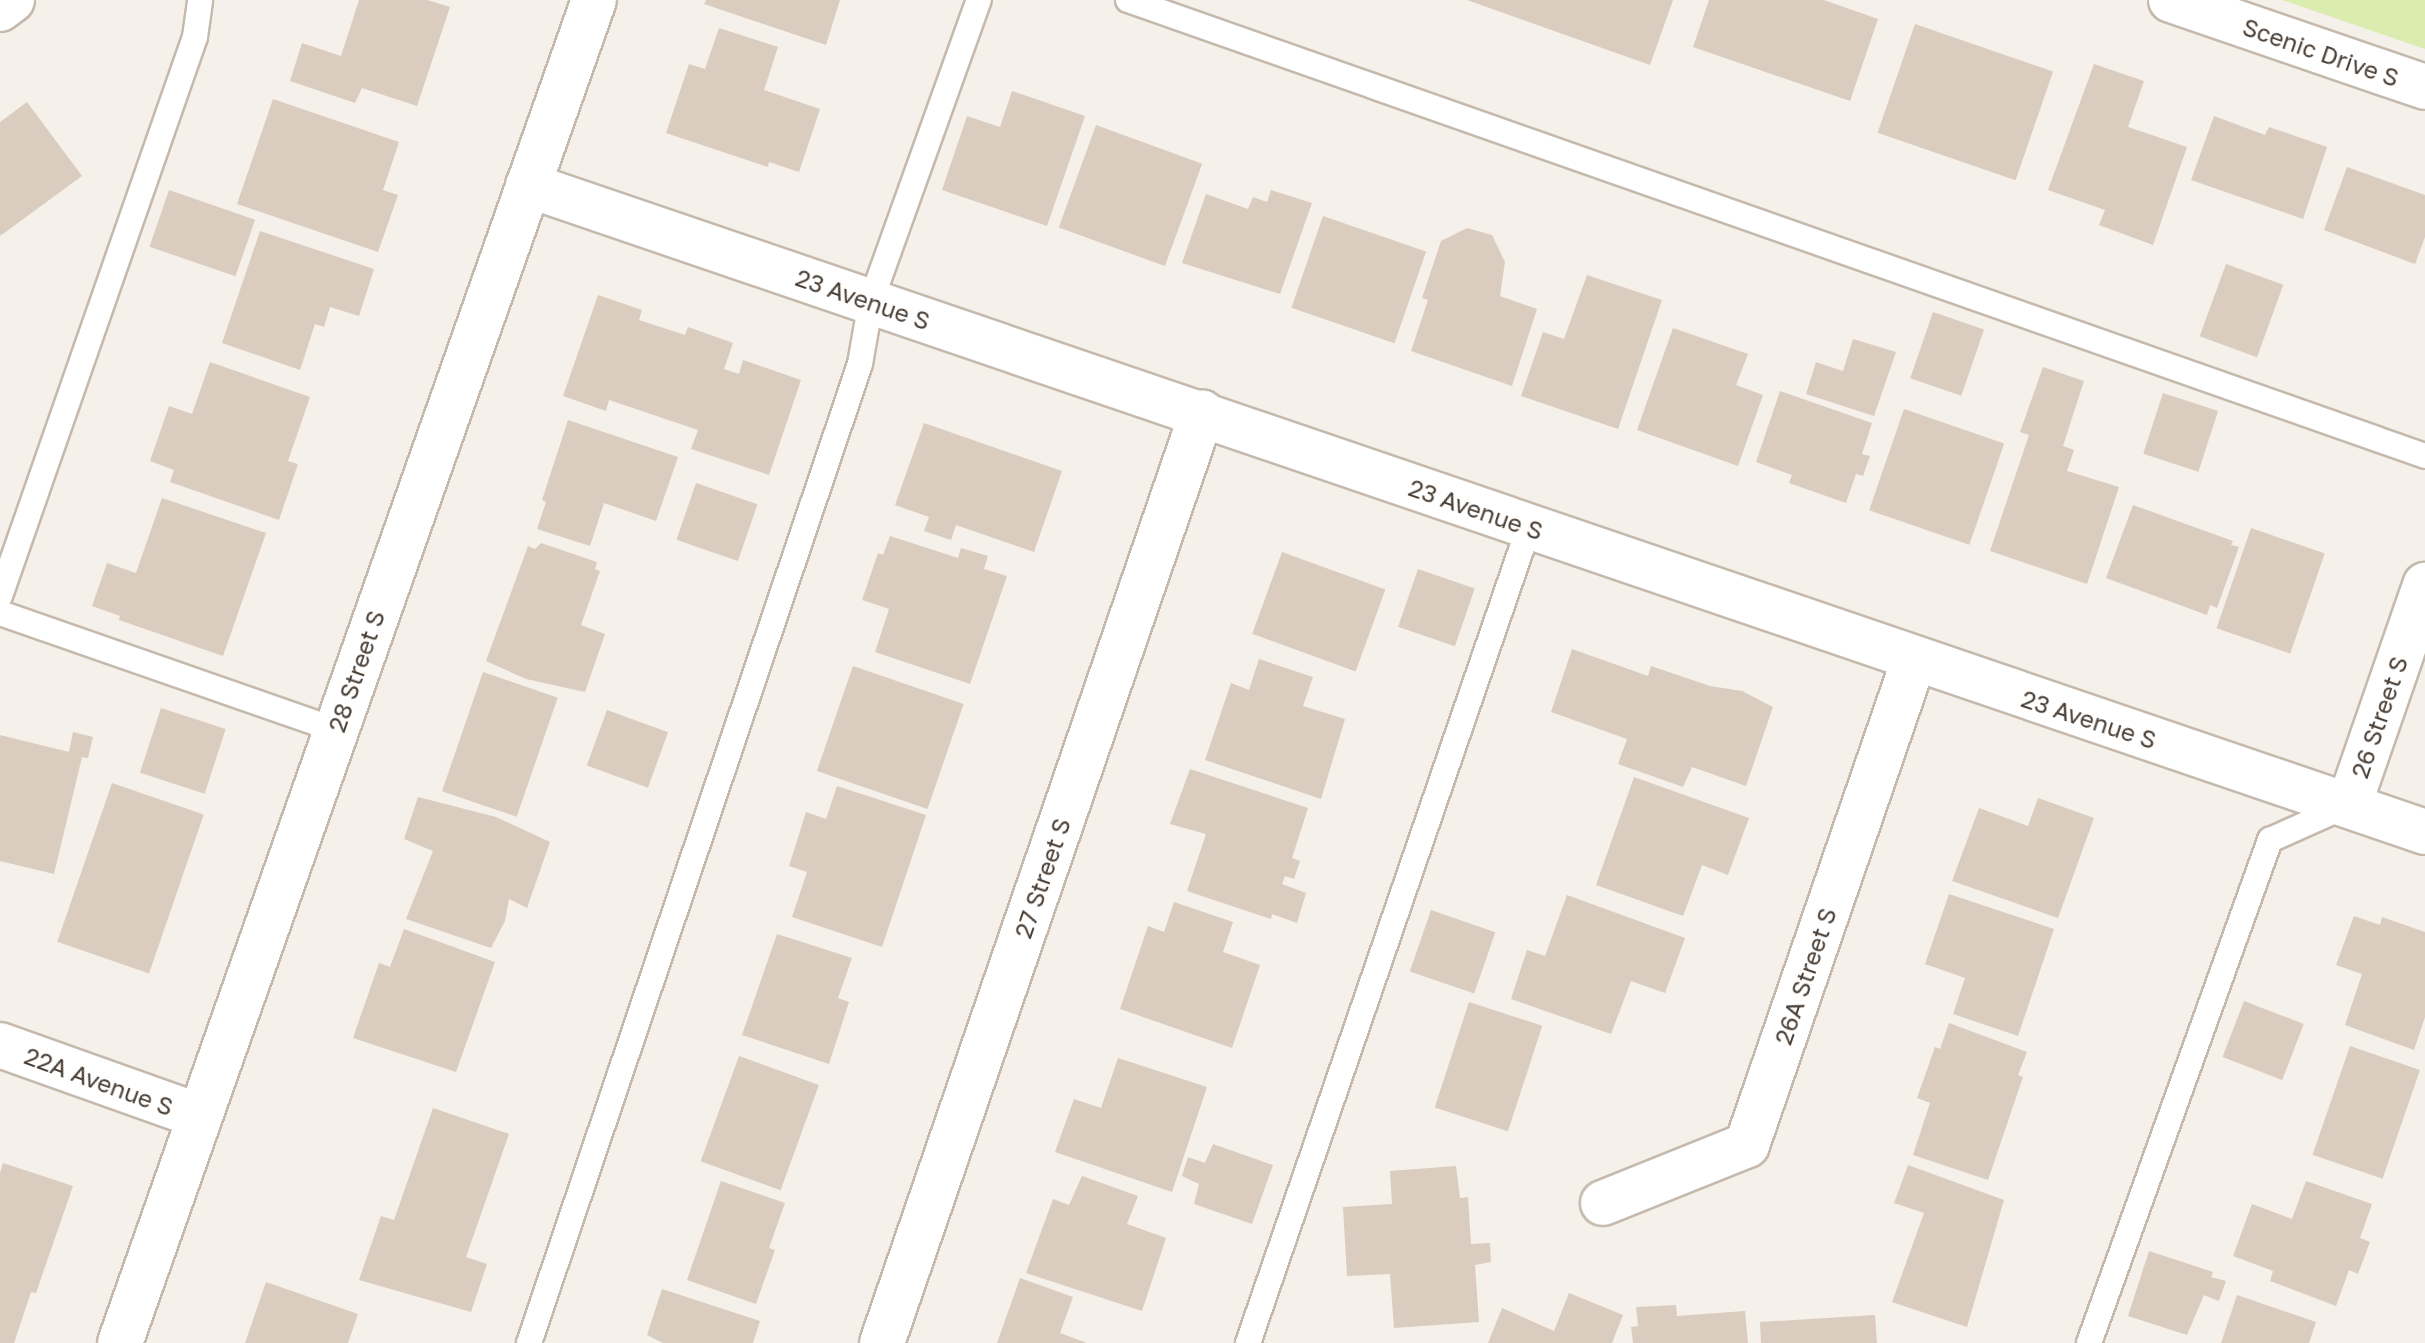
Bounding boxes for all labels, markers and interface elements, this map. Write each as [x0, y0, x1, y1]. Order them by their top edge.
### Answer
street label: Scenic Drive S [2239, 12, 2403, 92]
street label: 23 Avenue S [792, 263, 934, 335]
street label: 23 Avenue S [1405, 473, 1547, 545]
street label: 28 Street S [322, 606, 390, 736]
street label: 26 Street S [2345, 652, 2413, 782]
street label: 23 Avenue S [2018, 684, 2160, 754]
street label: 27 Street S [1008, 814, 1076, 942]
street label: 26A Street S [1768, 904, 1842, 1048]
street label: 22A Avenue S [21, 1041, 177, 1121]

